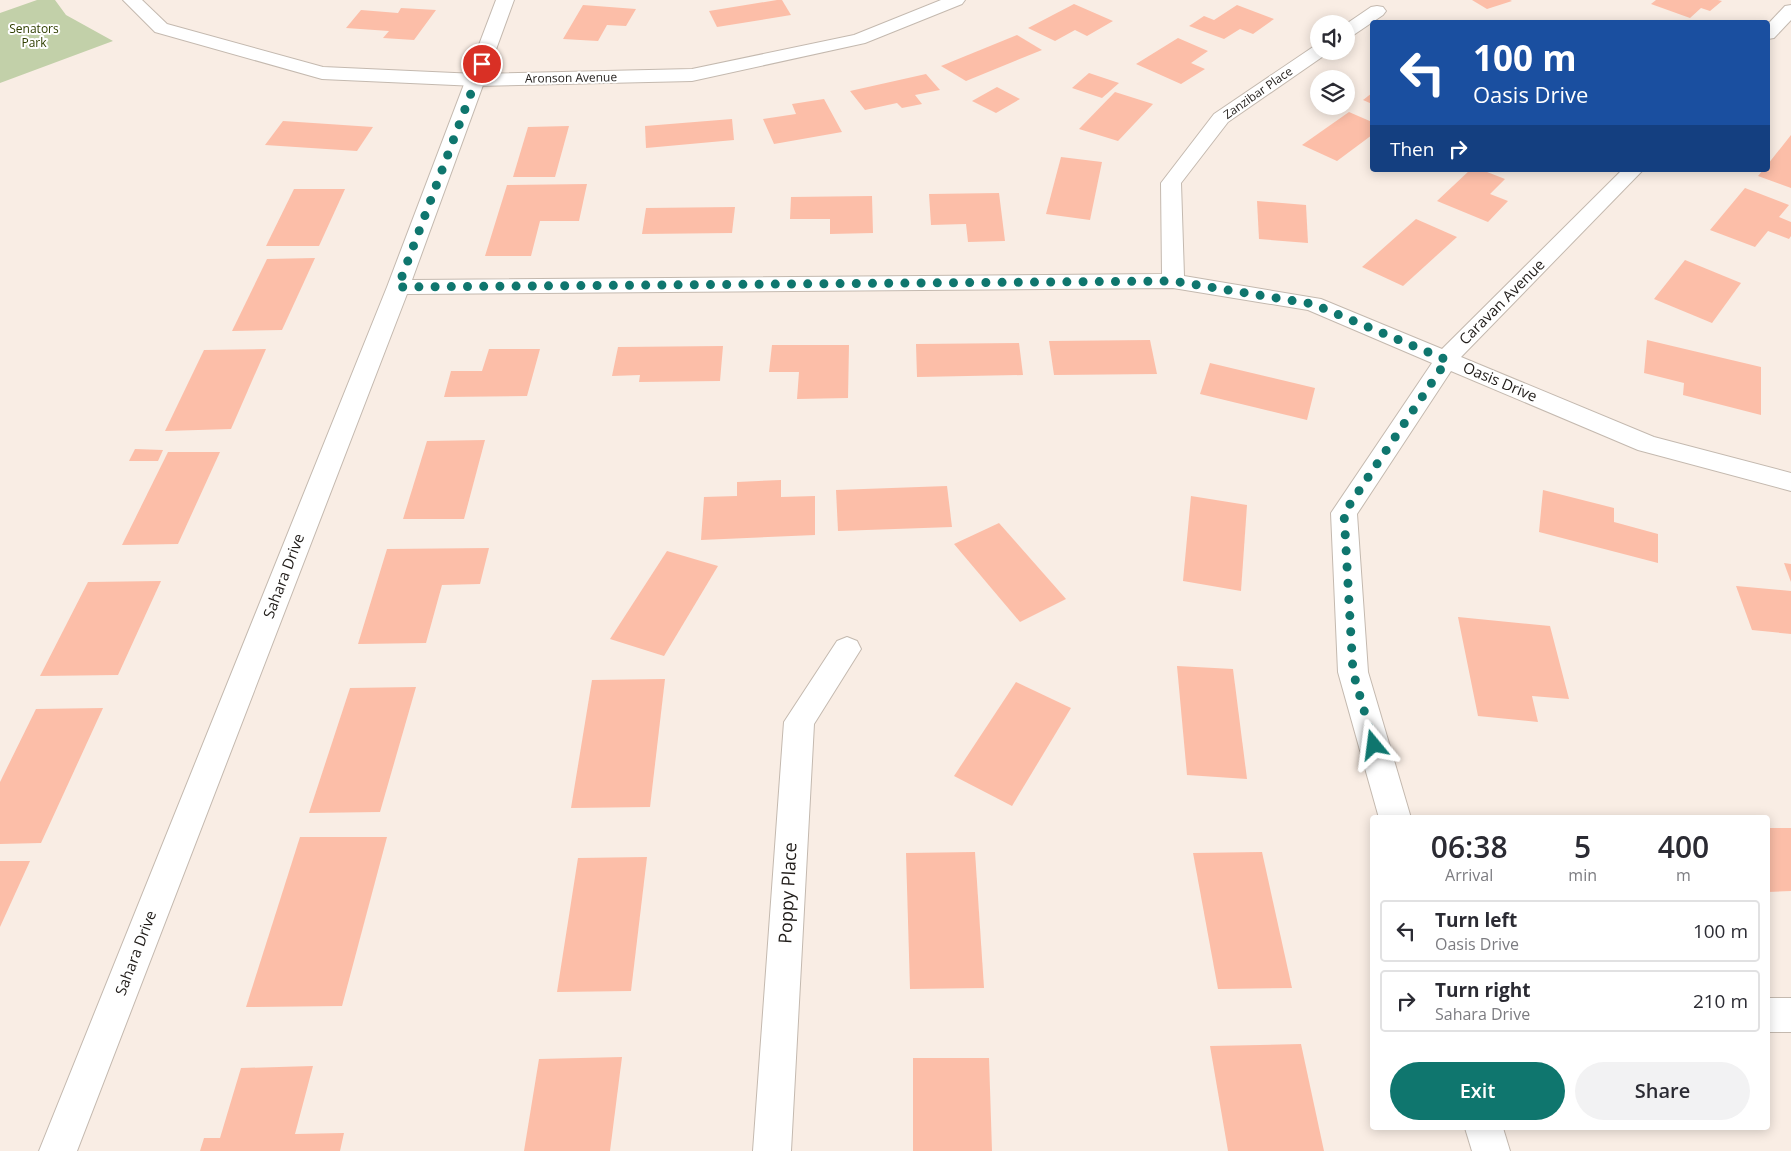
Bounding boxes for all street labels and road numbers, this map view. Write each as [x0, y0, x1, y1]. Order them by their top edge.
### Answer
street label: Zanzibar Place [1220, 62, 1296, 123]
street label: Aronson Avenue [525, 68, 618, 87]
street label: Caravan Avenue [1454, 254, 1548, 348]
street label: Oasis Drive [1460, 356, 1541, 406]
street label: Sahara Drive [258, 530, 308, 621]
street label: Poppy Place [772, 842, 802, 944]
street label: Sahara Drive [110, 907, 160, 998]

